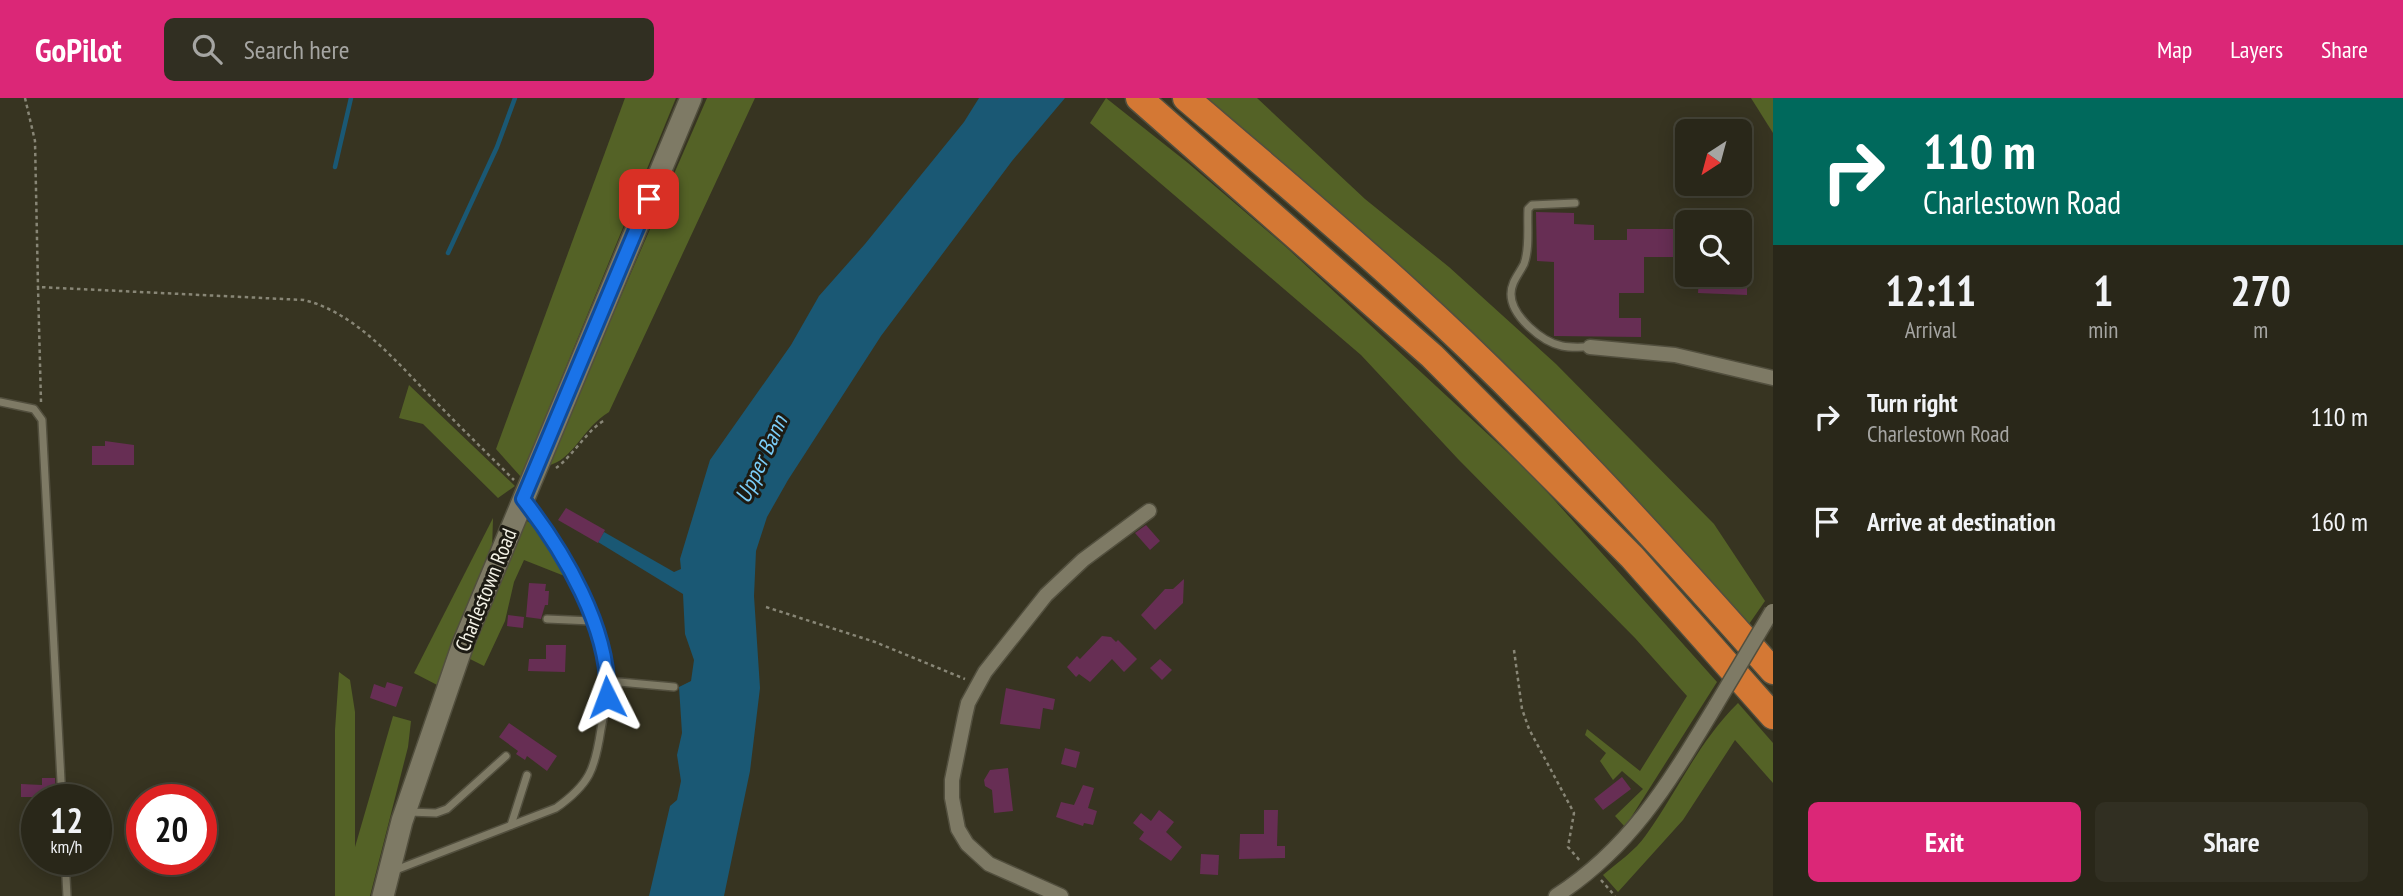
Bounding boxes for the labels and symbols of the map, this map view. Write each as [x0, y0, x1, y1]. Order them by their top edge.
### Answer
north arrow [1675, 119, 1752, 196]
pin [619, 169, 679, 229]
water label: Upper Bann [728, 409, 794, 507]
street label: Charlestown Road [449, 524, 522, 655]
position arrow [570, 660, 644, 734]
speed limit sign: 20 [126, 784, 217, 875]

